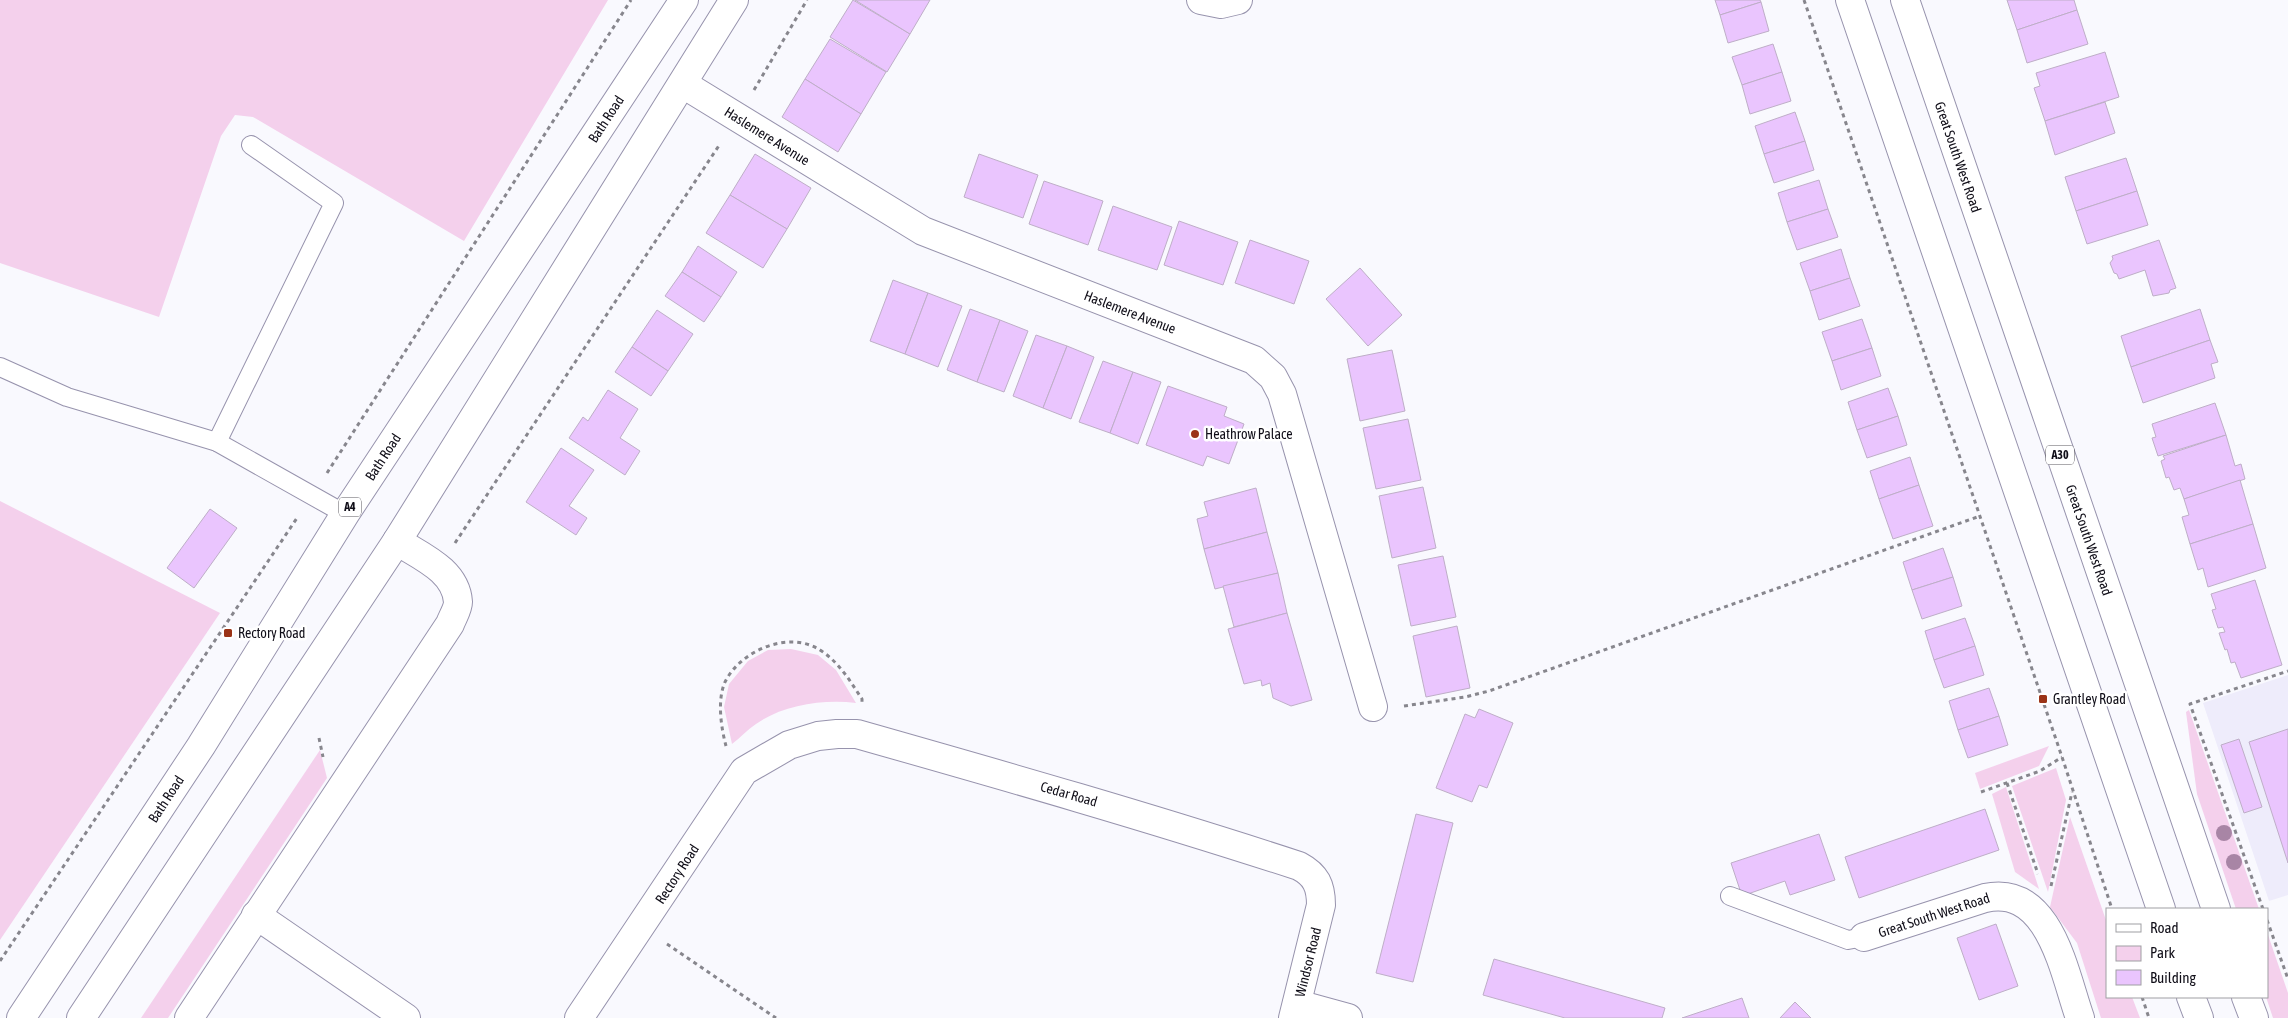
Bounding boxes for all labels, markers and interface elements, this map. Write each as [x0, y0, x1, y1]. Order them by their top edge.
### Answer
street label: Bath Road [585, 93, 627, 145]
street label: Great South West Road [1932, 100, 1984, 214]
street label: Haslemere Avenue [722, 103, 812, 169]
street label: Haslemere Avenue [1082, 287, 1178, 337]
place label: Heathrow Palace [1205, 426, 1293, 442]
marker: Heathrow Palace [1189, 428, 1201, 440]
street label: Bath Road [362, 431, 404, 483]
road number: A30 [2046, 446, 2074, 464]
street label: Great South West Road [2063, 483, 2115, 597]
road number: A4 [339, 498, 361, 516]
place label: Rectory Road [238, 625, 305, 641]
marker: Rectory Road [222, 627, 234, 639]
place label: Grantley Road [2053, 691, 2126, 707]
marker: Grantley Road [2037, 693, 2049, 705]
street label: Bath Road [145, 773, 187, 825]
street label: Cedar Road [1039, 778, 1099, 810]
street label: Rectory Road [652, 841, 702, 907]
street label: Great South West Road [1876, 889, 1992, 941]
legend [2106, 908, 2268, 998]
text: Road [2150, 919, 2179, 936]
street label: Windsor Road [1292, 926, 1324, 998]
text: Park [2150, 944, 2175, 961]
text: Building [2150, 969, 2196, 986]

